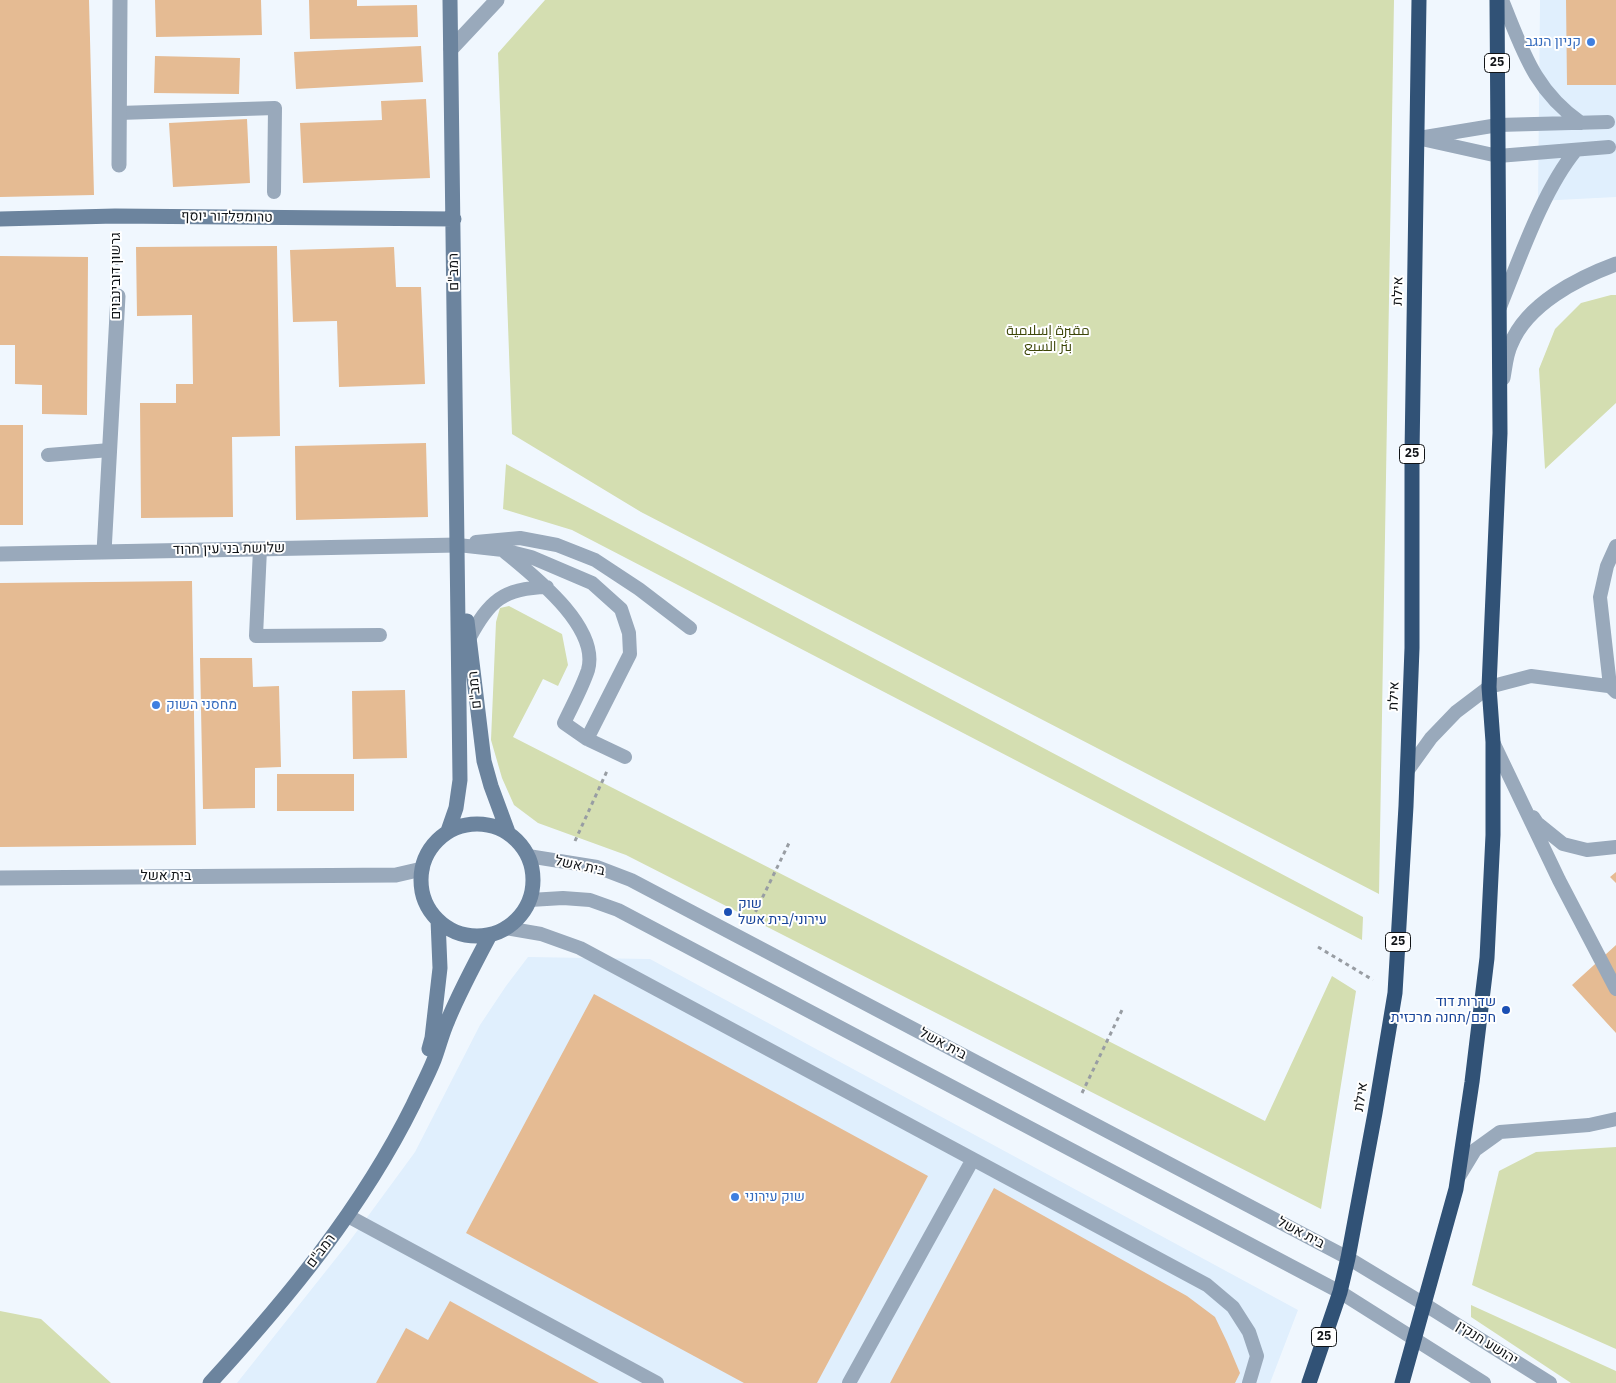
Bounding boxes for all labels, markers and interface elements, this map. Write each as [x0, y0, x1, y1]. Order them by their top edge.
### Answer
place label: קניון הנגב [1525, 34, 1581, 50]
marker: קניון הנגב [1585, 36, 1597, 48]
road number: 25 [1484, 54, 1510, 72]
street label: טרומפלדור יוסף [181, 208, 273, 226]
street label: גרשון דובינבוים [108, 232, 124, 320]
street label: רמב"ם [445, 253, 463, 291]
street label: אילת [1389, 276, 1407, 306]
park label: مقبرة إسلامية بئر السبع [1006, 323, 1090, 356]
road number: 25 [1400, 444, 1424, 464]
street label: שלושת בני עין חרוד [173, 540, 285, 558]
street label: רמב"ם [465, 670, 485, 710]
street label: אילת [1385, 681, 1403, 711]
place label: מחסני השוק [166, 697, 237, 713]
marker: מחסני השוק [150, 699, 162, 711]
street label: בית אשל [553, 852, 607, 880]
street label: בית אשל [141, 868, 191, 884]
place label: שוק עירוני/בית אשל [738, 896, 827, 929]
marker: שוק עירוני/בית אשל [722, 906, 734, 918]
road number: 25 [1386, 932, 1410, 952]
place label: שדרות דוד חכם/תחנה מרכזית [1391, 994, 1496, 1026]
marker: שדרות דוד חכם/תחנה מרכזית [1500, 1004, 1512, 1016]
street label: בית אשל [917, 1025, 969, 1063]
street label: אילת [1350, 1081, 1372, 1113]
place label: שוק עירוני [745, 1189, 805, 1205]
marker: שוק עירוני [729, 1191, 741, 1203]
street label: בית אשל [1275, 1214, 1327, 1252]
street label: רמב"ם [303, 1231, 339, 1271]
street label: יהושע חנקין [1453, 1317, 1521, 1369]
road number: 25 [1312, 1328, 1336, 1346]

